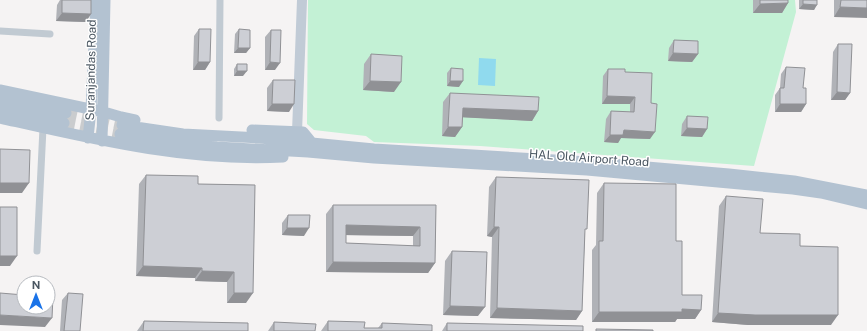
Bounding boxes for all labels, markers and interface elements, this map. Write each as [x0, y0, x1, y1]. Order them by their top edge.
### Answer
street label: Suranjandas Road [83, 19, 99, 121]
street label: HAL Old Airport Road [528, 147, 650, 169]
north arrow [16, 275, 56, 315]
text: N [32, 279, 40, 291]

